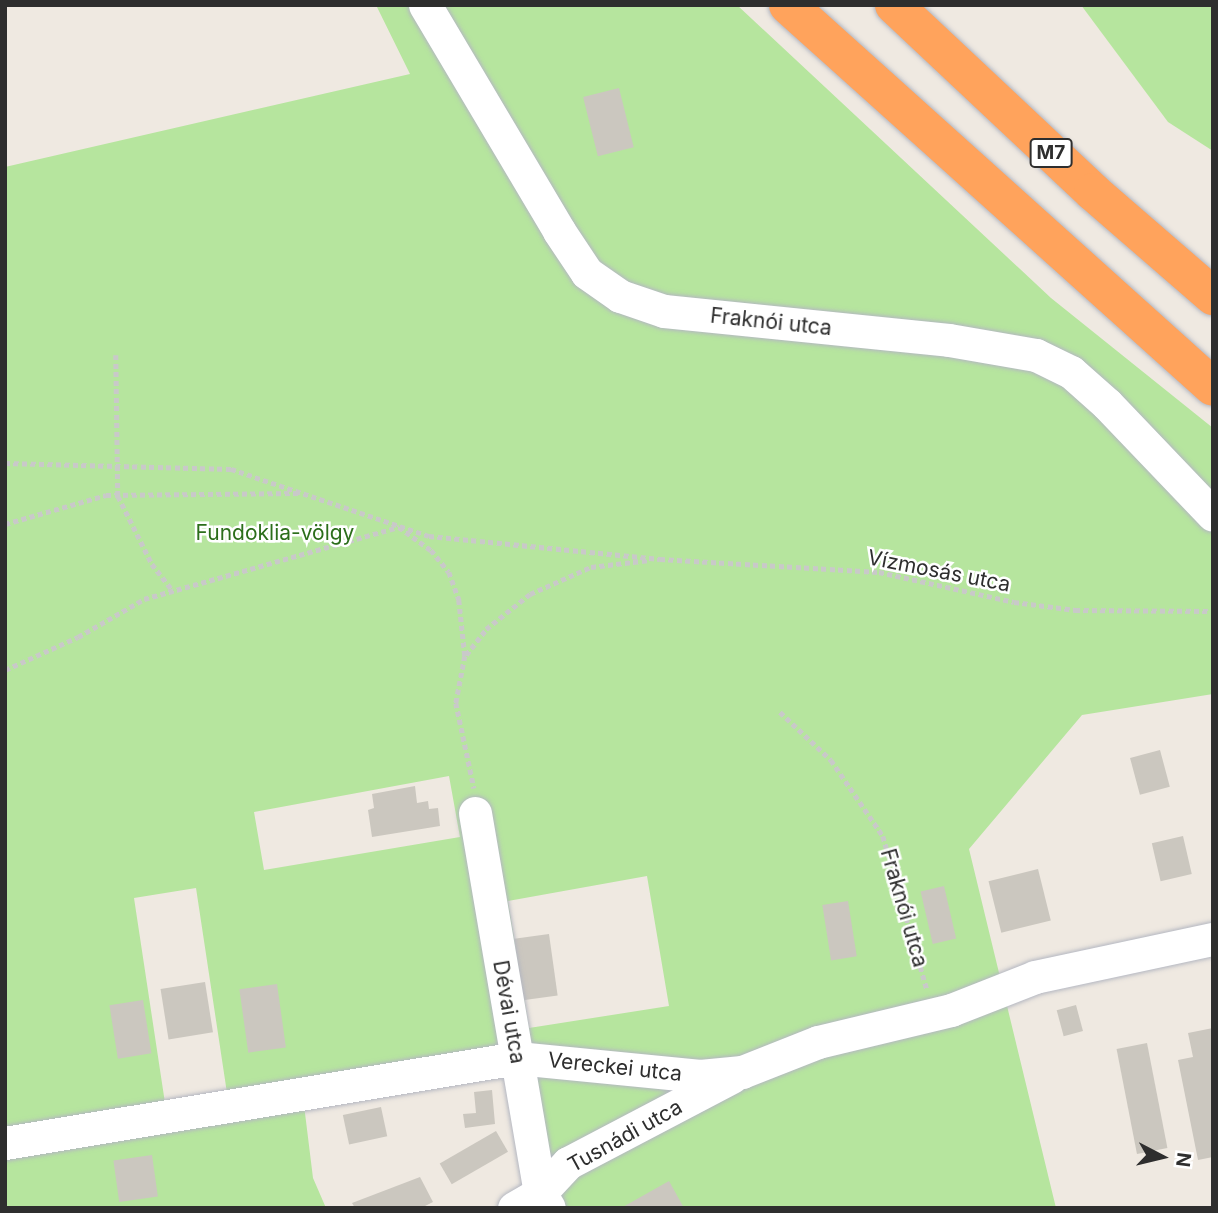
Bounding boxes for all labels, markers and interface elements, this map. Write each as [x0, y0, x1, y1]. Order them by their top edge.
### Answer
road number: M7 [1028, 138, 1074, 168]
street label: Fraknói utca [709, 303, 833, 341]
park label: Fundoklia-völgy [196, 520, 354, 546]
street label: Vízmosás utca [865, 545, 1013, 597]
street label: Fraknói utca [875, 846, 933, 970]
street label: Dévai utca [488, 958, 530, 1066]
street label: Vereckei utca [547, 1047, 683, 1087]
street label: Tusnádi utca [564, 1094, 686, 1178]
north arrow [1127, 1122, 1197, 1192]
text: N [1171, 1151, 1196, 1168]

